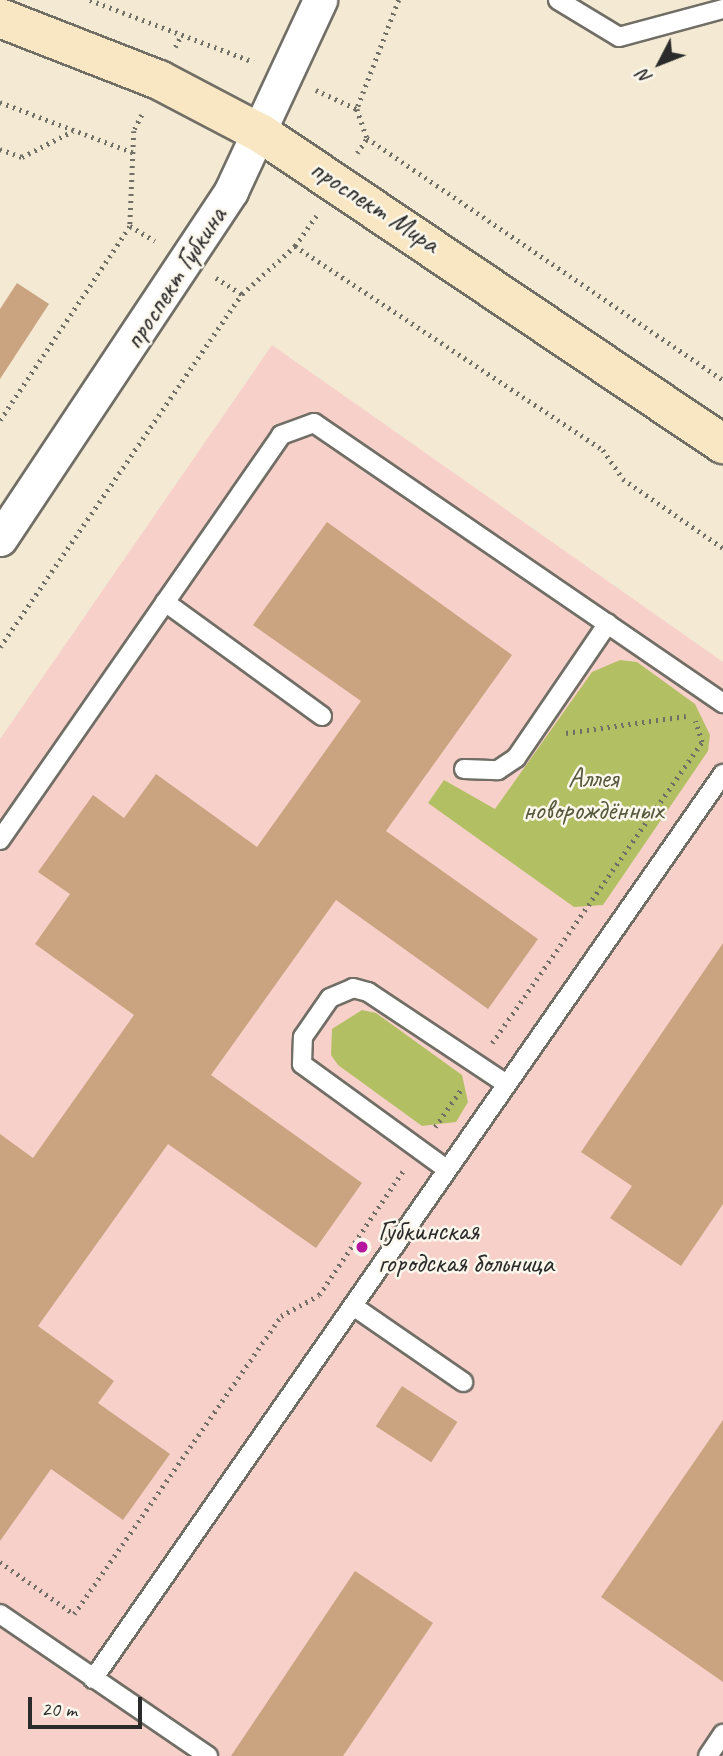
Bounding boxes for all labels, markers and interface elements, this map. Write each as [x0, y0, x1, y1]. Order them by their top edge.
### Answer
north arrow [625, 28, 695, 98]
text: N [632, 65, 657, 89]
street label: проспект Мира [304, 152, 446, 260]
street label: проспект Губкина [116, 200, 234, 356]
park label: Аллея новорождённых [523, 761, 663, 827]
place label: Губкинская городская больница [378, 1214, 554, 1280]
marker: Губкинская городская больница [352, 1237, 372, 1257]
scale bar [32, 1682, 145, 1726]
text: 20 m [41, 1696, 77, 1722]

